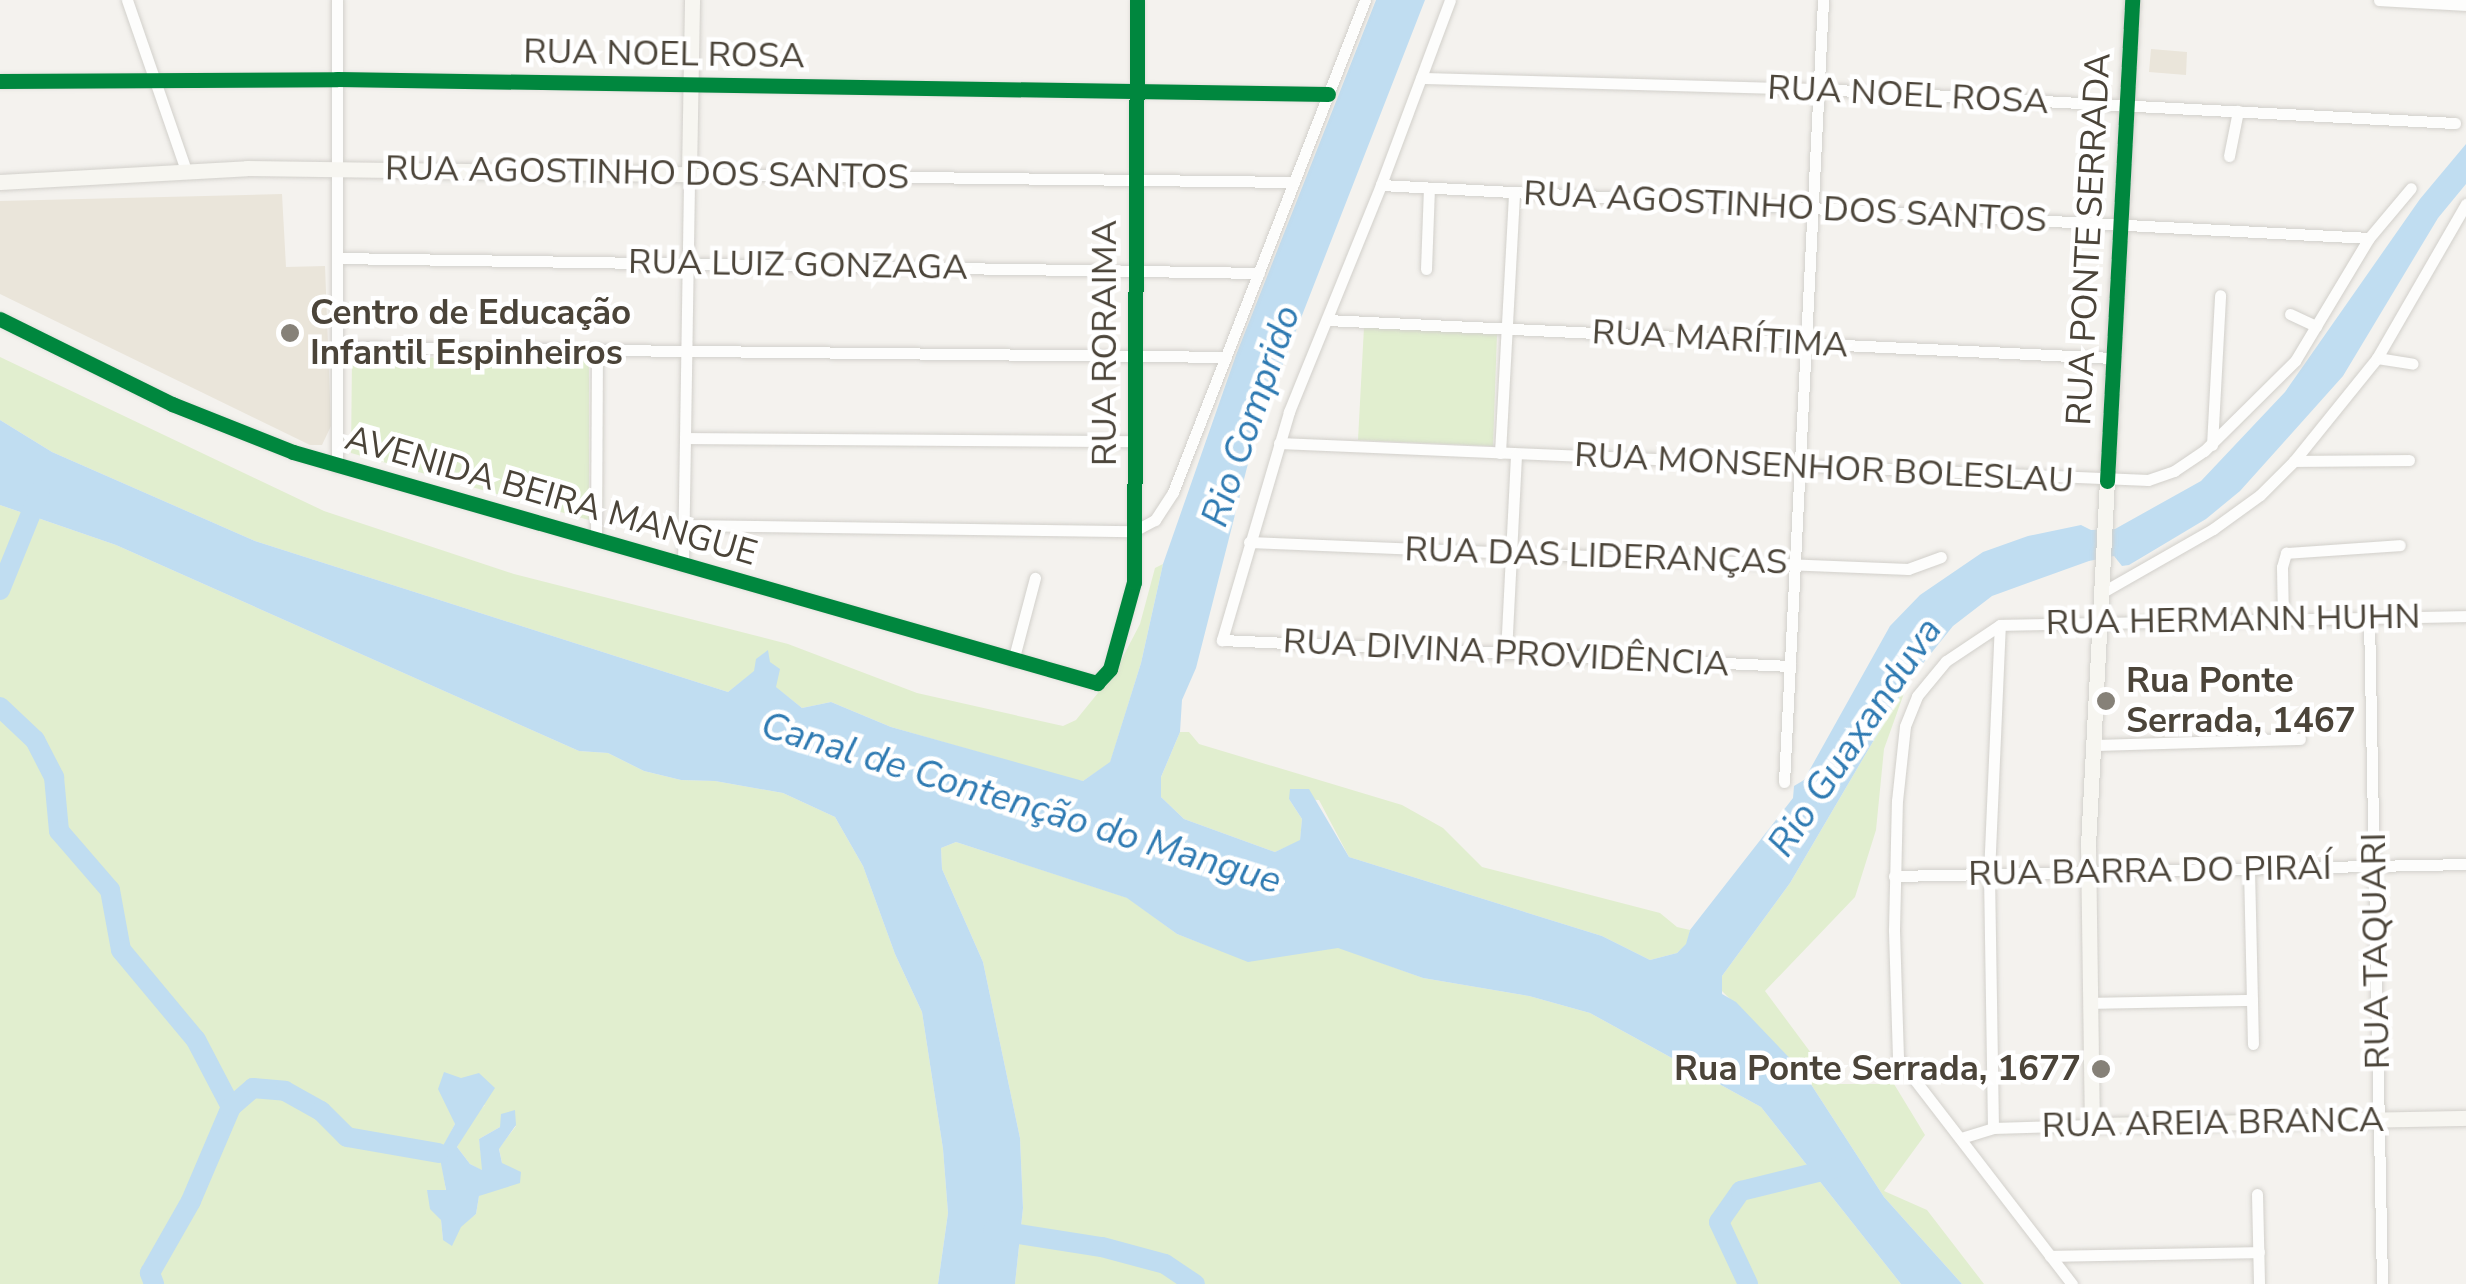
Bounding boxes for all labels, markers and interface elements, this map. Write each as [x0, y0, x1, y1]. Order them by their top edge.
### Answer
street label: RUA NOEL ROSA [523, 31, 805, 77]
street label: RUA PONTE SERRADA [2058, 52, 2120, 426]
street label: RUA NOEL ROSA [1766, 67, 2050, 123]
street label: RUA AGOSTINHO DOS SANTOS [385, 147, 909, 199]
street label: RUA AGOSTINHO DOS SANTOS [1522, 172, 2048, 242]
street label: RUA RORAIMA [1084, 220, 1126, 466]
street label: RUA LUIZ GONZAGA [628, 241, 968, 289]
place label: Centro de Educação Infantil Espinheiros [310, 292, 631, 374]
water label: Rio Comprido [1192, 299, 1310, 533]
street label: RUA MARÍTIMA [1591, 311, 1849, 367]
marker: Centro de Educação Infantil Espinheiros [279, 322, 301, 344]
street label: AVENIDA BEIRA MANGUE [340, 417, 762, 575]
street label: RUA MONSENHOR BOLESLAU [1573, 434, 2075, 502]
street label: RUA DAS LIDERANÇAS [1404, 528, 1788, 584]
street label: RUA HERMANN HUHN [2045, 596, 2421, 644]
water label: Rio Guaxanduva [1758, 609, 1952, 865]
street label: RUA DIVINA PROVIDÊNCIA [1282, 620, 1730, 686]
place label: Rua Ponte Serrada, 1467 [2126, 660, 2356, 742]
marker: Rua Ponte Serrada, 1467 [2095, 690, 2117, 712]
water label: Canal de Contenção do Mangue [755, 702, 1287, 904]
street label: RUA TAQUARI [2353, 832, 2399, 1070]
street label: RUA BARRA DO PIRAÍ [1968, 847, 2332, 895]
place label: Rua Ponte Serrada, 1677 [1674, 1048, 2081, 1090]
marker: Rua Ponte Serrada, 1677 [2090, 1058, 2112, 1080]
street label: RUA AREIA BRANCA [2041, 1099, 2385, 1147]

